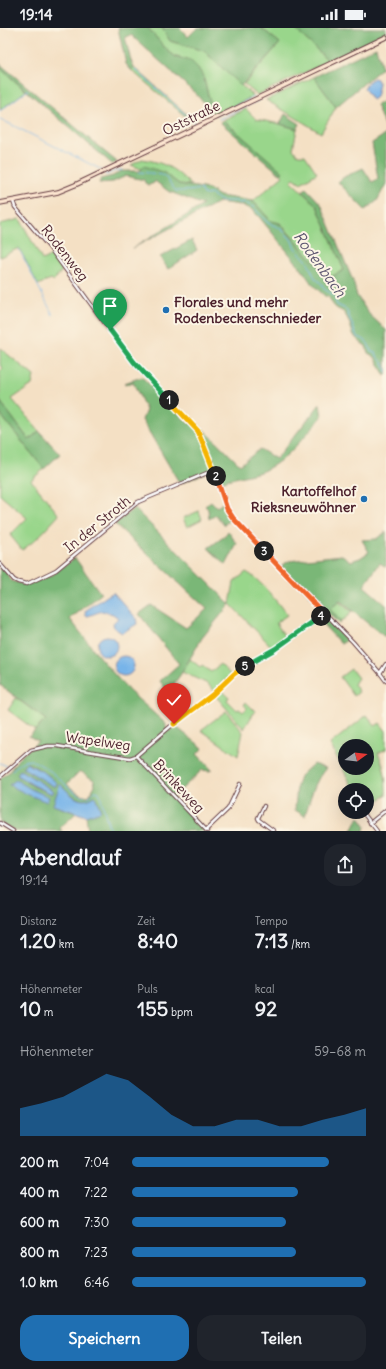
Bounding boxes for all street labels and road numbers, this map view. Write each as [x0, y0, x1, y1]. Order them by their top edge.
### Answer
street label: Oststraße [159, 96, 223, 140]
street label: Rodenweg [37, 221, 93, 285]
street label: In der Stroth [60, 492, 134, 556]
street label: Wapelweg [64, 728, 132, 754]
street label: Brinkeweg [150, 755, 208, 817]

